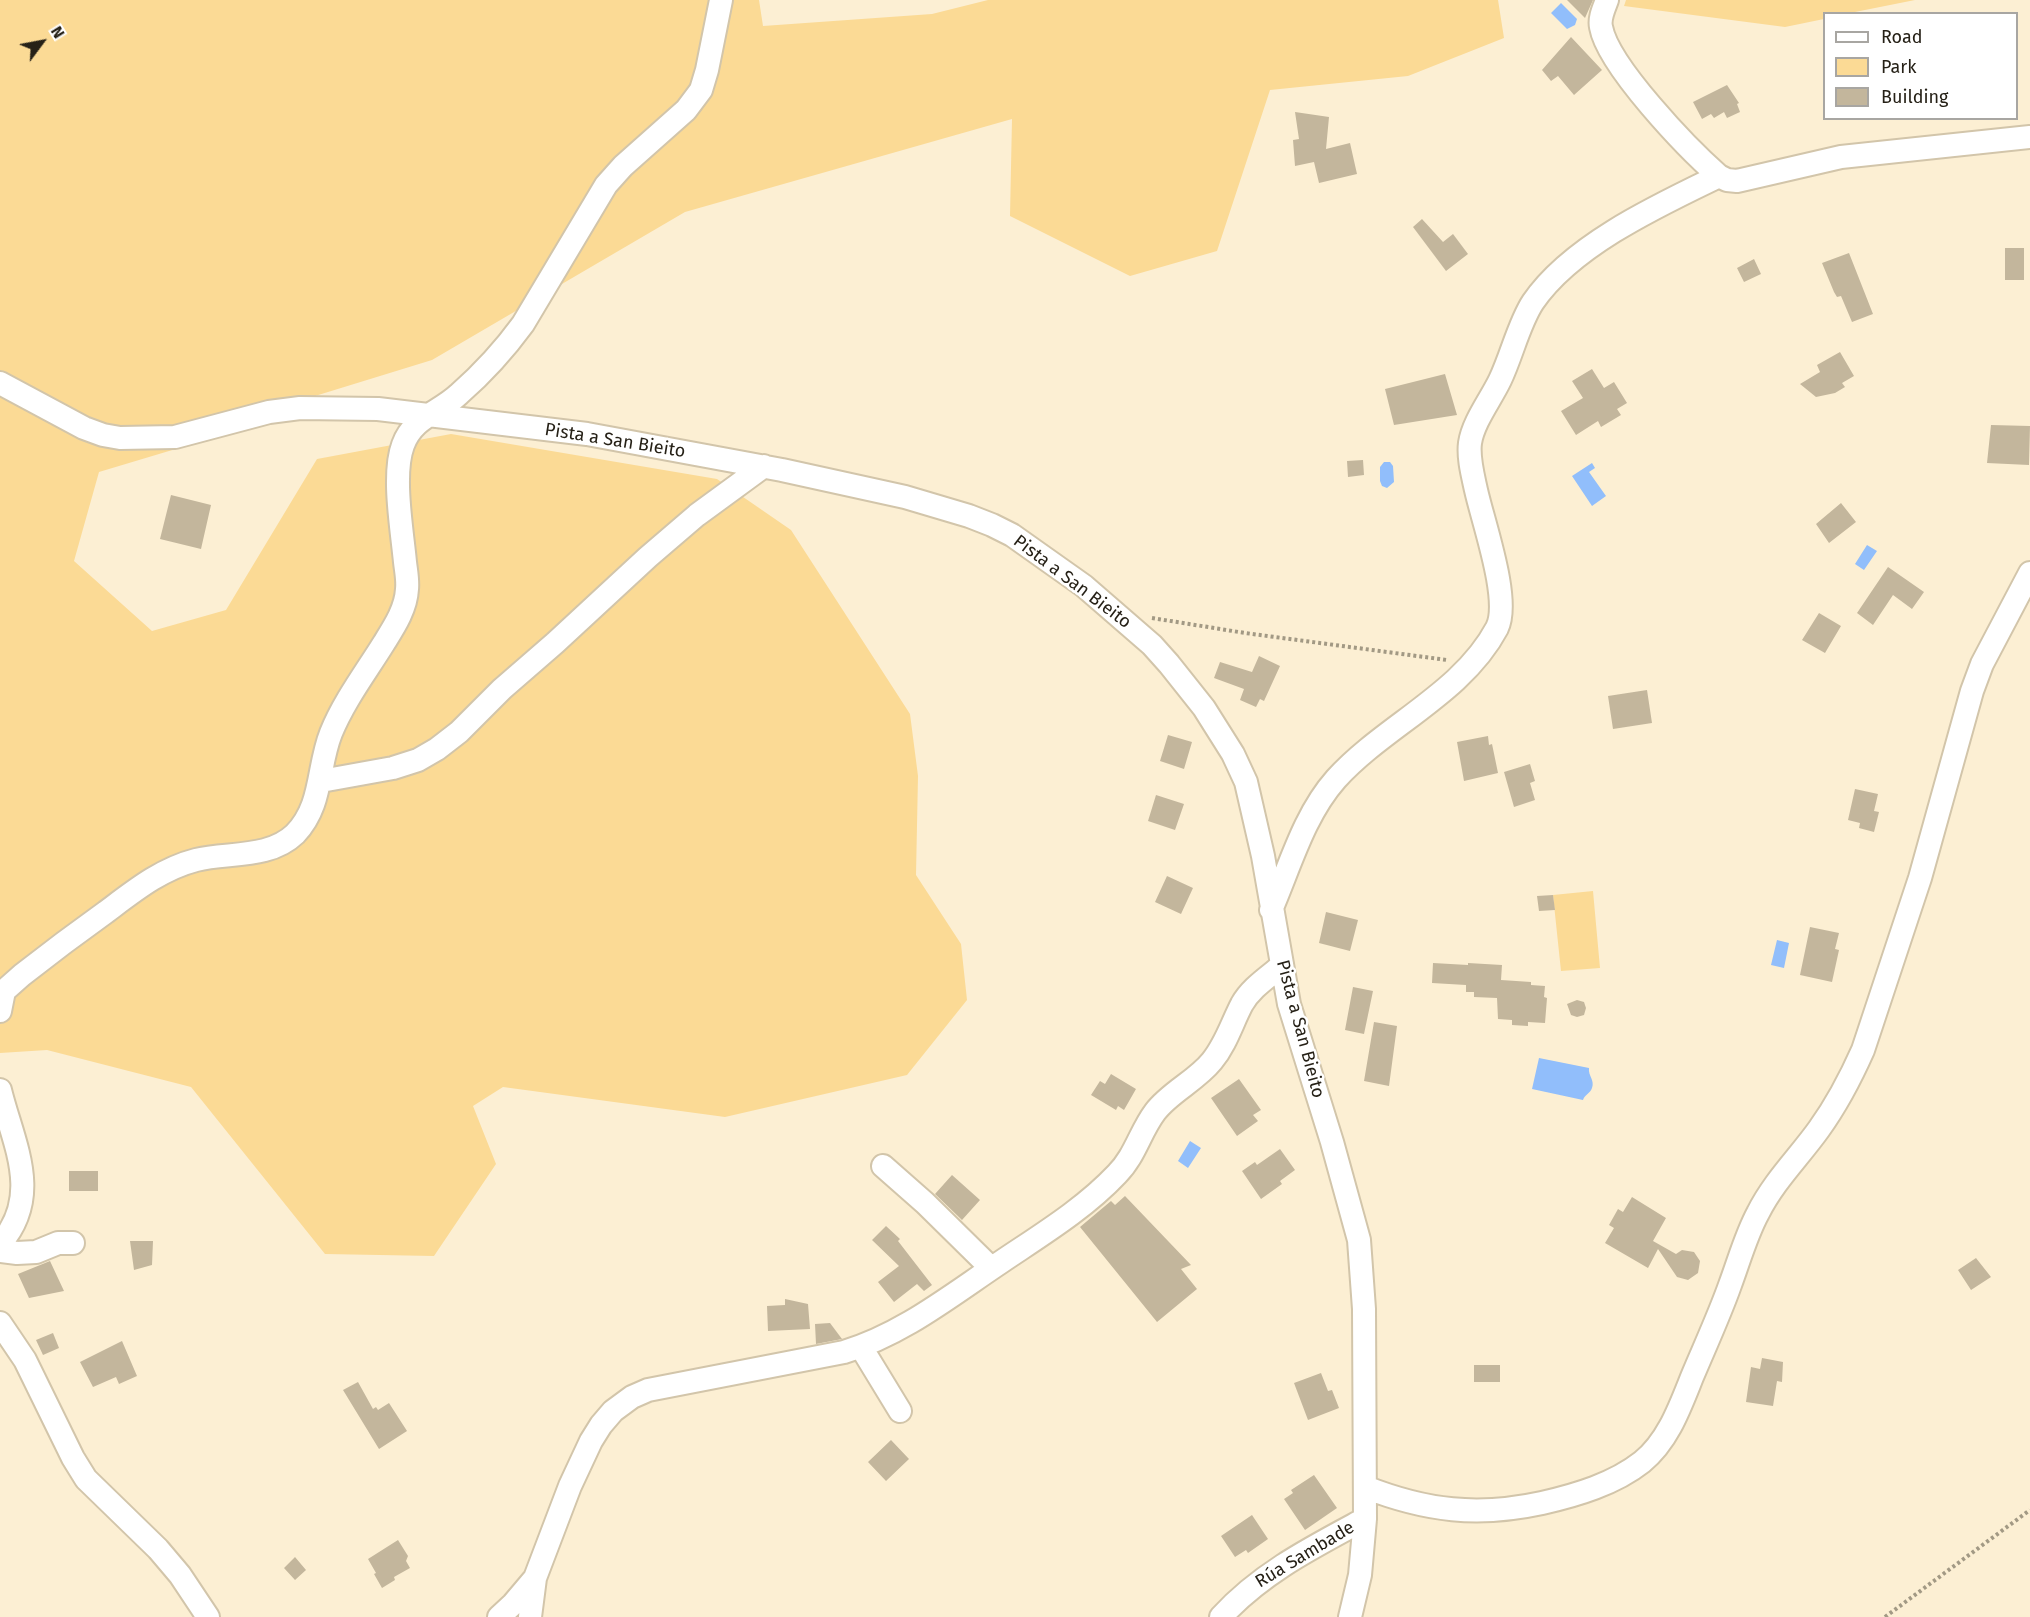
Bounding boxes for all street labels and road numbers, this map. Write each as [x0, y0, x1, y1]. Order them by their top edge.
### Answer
street label: Pista a San Bieito [543, 419, 687, 463]
street label: Pista a San Bieito [1009, 531, 1135, 633]
street label: Pista a San Bieito [1271, 958, 1329, 1100]
street label: Rúa Sambade [1252, 1517, 1358, 1593]

